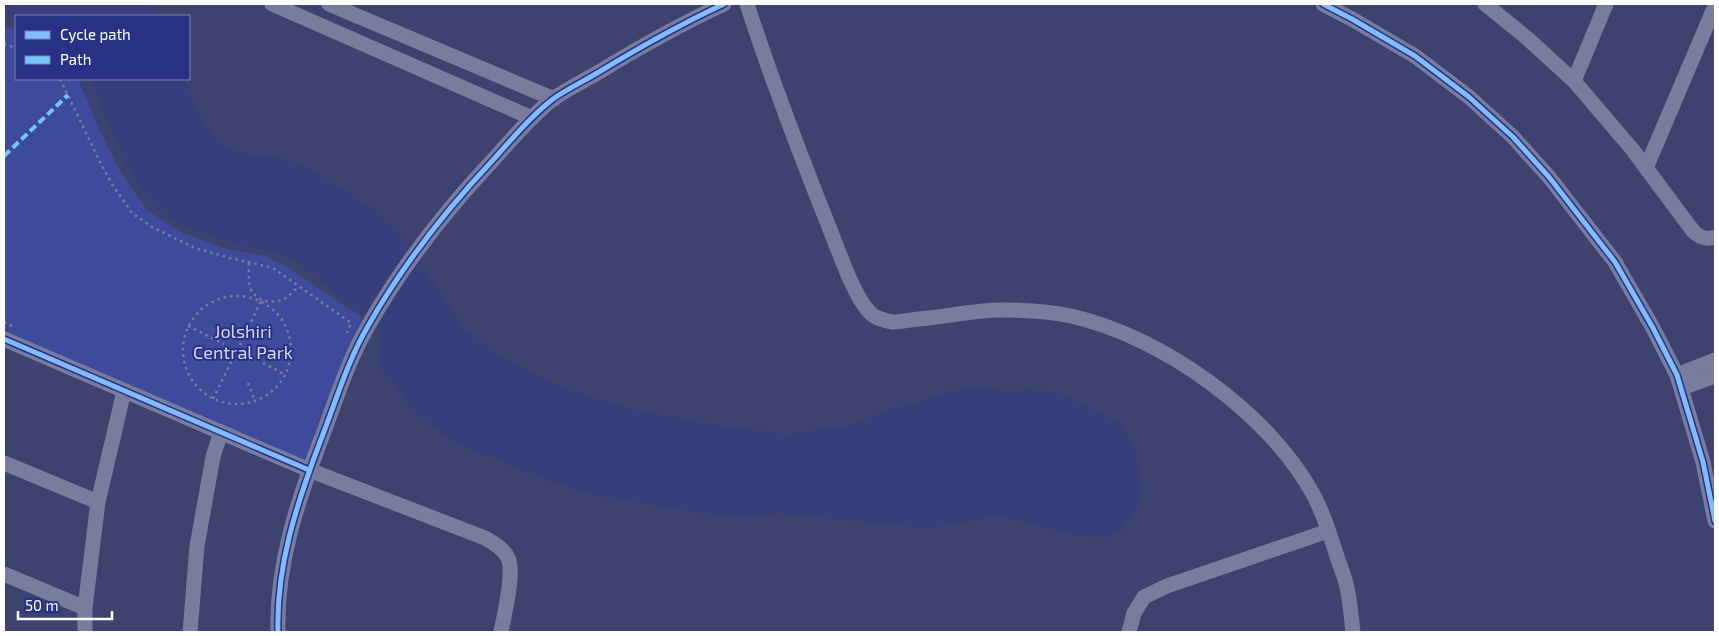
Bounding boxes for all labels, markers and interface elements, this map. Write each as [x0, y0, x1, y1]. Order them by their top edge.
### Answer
legend [15, 15, 190, 80]
text: Cycle path [60, 25, 131, 43]
text: Path [60, 50, 91, 68]
park label: Jolshiri Central Park [193, 320, 293, 363]
scale bar [18, 588, 111, 620]
text: 50 m [25, 596, 59, 614]

